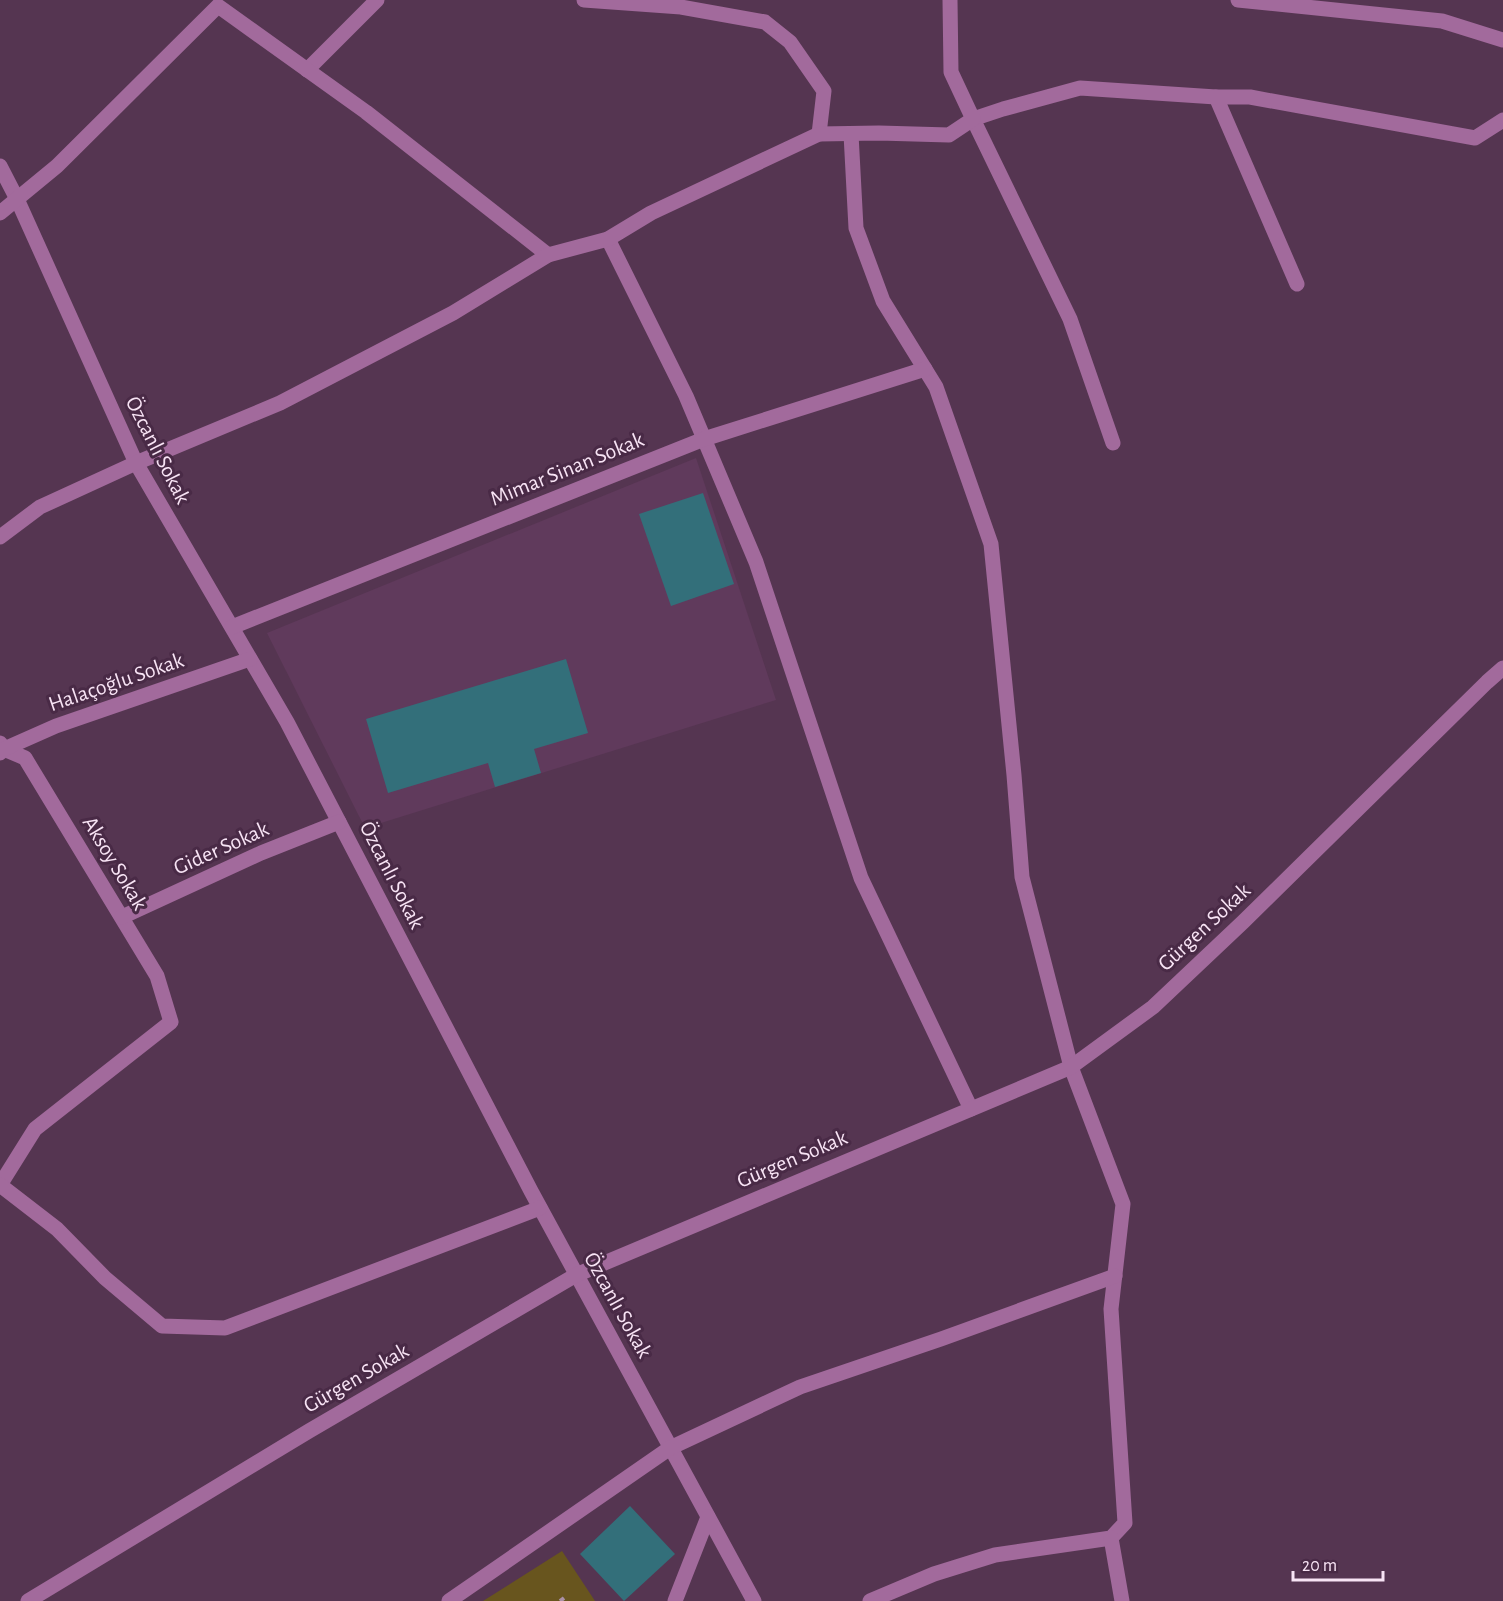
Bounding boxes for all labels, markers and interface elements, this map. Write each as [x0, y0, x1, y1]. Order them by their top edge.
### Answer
street label: Özcanlı Sokak [122, 393, 194, 507]
street label: Mimar Sinan Sokak [487, 428, 647, 510]
street label: Halaçoğlu Sokak [46, 649, 186, 715]
street label: Aksoy Sokak [79, 812, 151, 914]
street label: Gider Sokak [170, 817, 272, 879]
street label: Özcanlı Sokak [356, 818, 428, 932]
street label: Gürgen Sokak [1154, 879, 1254, 975]
street label: Gürgen Sokak [734, 1126, 850, 1192]
street label: Özcanlı Sokak [580, 1248, 656, 1362]
street label: Gürgen Sokak [300, 1339, 412, 1417]
scale bar [1293, 1544, 1383, 1582]
text: 20 m [1302, 1557, 1337, 1575]

